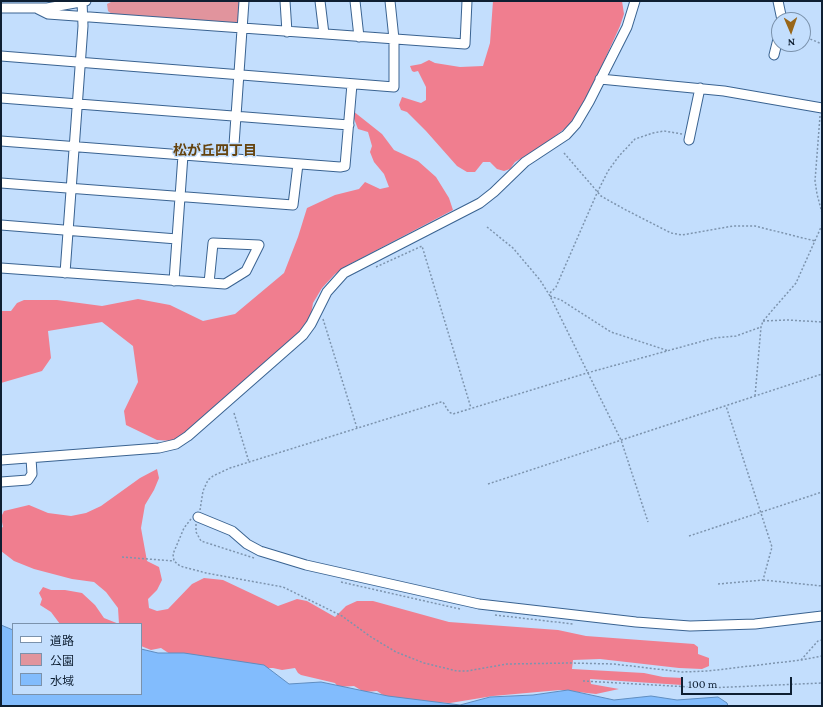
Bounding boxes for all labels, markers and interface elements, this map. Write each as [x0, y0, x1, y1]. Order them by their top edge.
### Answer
north arrow [771, 12, 811, 52]
text: N [787, 37, 795, 49]
district label: 松が丘四丁目 [173, 143, 257, 159]
legend [12, 623, 142, 695]
text: 道路 [50, 634, 74, 648]
text: 公園 [50, 654, 74, 668]
scale bar [683, 669, 794, 695]
text: 水域 [50, 674, 74, 688]
text: 100 m [688, 677, 717, 691]

